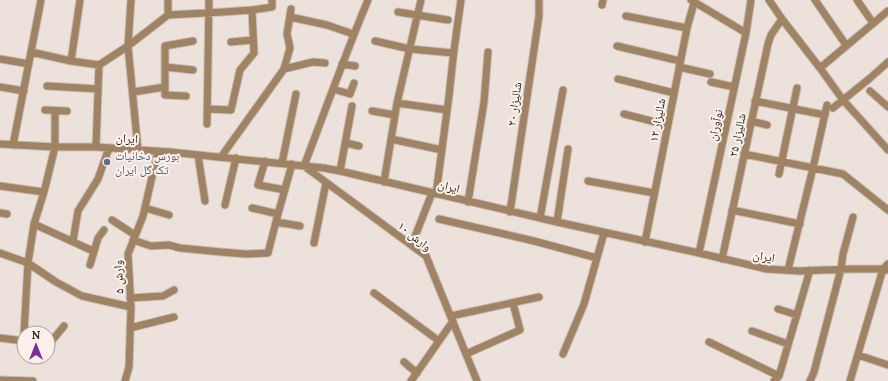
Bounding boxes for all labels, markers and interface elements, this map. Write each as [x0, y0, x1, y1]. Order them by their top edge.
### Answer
street label: شالیزار ۲۰ [504, 81, 525, 127]
street label: شالیزار ۱۲ [645, 97, 669, 143]
street label: نوآوران [704, 108, 726, 142]
street label: شالیزار ۲۵ [725, 112, 749, 158]
street label: ایران [116, 130, 138, 146]
place label: بورس دخانیات تک گل ایران [115, 148, 179, 177]
marker: بورس دخانیات تک گل ایران [102, 157, 112, 167]
street label: ایران [437, 176, 461, 196]
street label: وارش ۱۰ [395, 218, 435, 254]
street label: ایران [752, 247, 776, 265]
street label: وارش ۵ [110, 260, 126, 294]
north arrow [16, 325, 56, 365]
text: N [32, 328, 41, 342]

